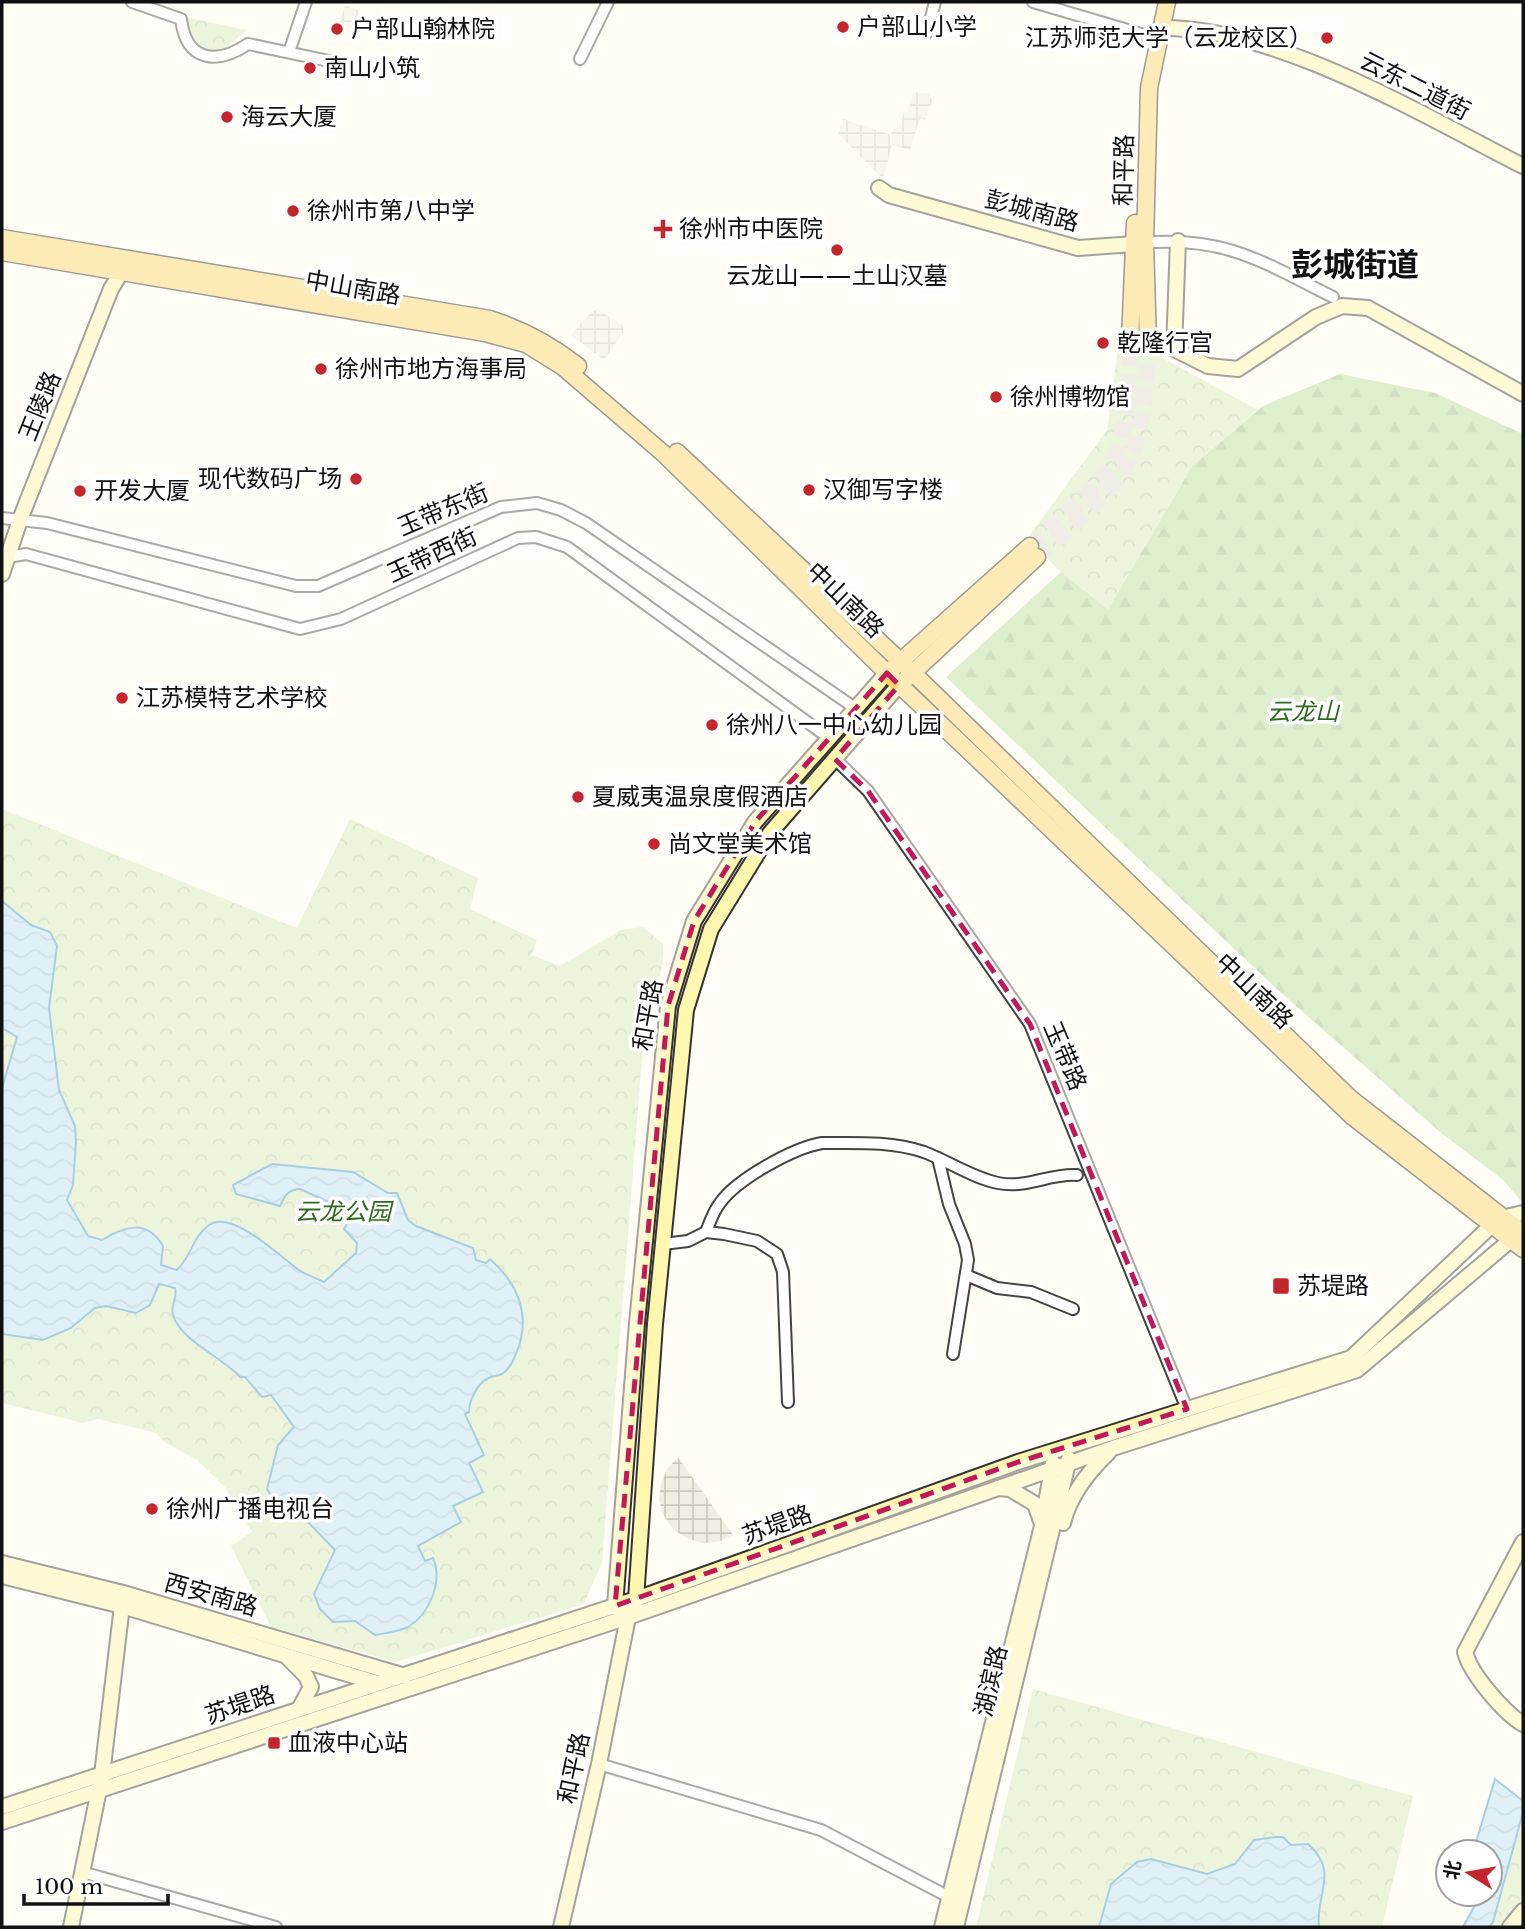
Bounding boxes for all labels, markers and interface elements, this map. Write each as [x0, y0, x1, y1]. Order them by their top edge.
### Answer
place label: 户部山小学 [857, 12, 977, 41]
place label: 户部山翰林院 [351, 14, 495, 43]
marker: 户部山小学 [835, 19, 851, 35]
marker: 户部山翰林院 [329, 21, 345, 37]
place label: 江苏师范大学（云龙校区） [1025, 23, 1313, 52]
marker: 江苏师范大学（云龙校区） [1319, 30, 1335, 46]
street label: 云东二道街 [1355, 45, 1475, 126]
place label: 南山小筑 [324, 53, 420, 82]
marker: 南山小筑 [302, 60, 318, 76]
place label: 海云大厦 [241, 102, 337, 131]
marker: 海云大厦 [219, 109, 235, 125]
street label: 和平路 [1108, 134, 1139, 206]
street label: 彭城南路 [982, 184, 1082, 237]
place label: 徐州市第八中学 [307, 196, 475, 225]
marker: 徐州市第八中学 [285, 203, 301, 219]
place label: 徐州市中医院 [679, 214, 823, 243]
marker: 徐州市中医院 [653, 219, 673, 239]
marker: 云龙山——土山汉墓 [829, 242, 845, 258]
district label: 彭城街道 [1291, 245, 1419, 285]
place label: 云龙山——土山汉墓 [726, 261, 948, 290]
street label: 中山南路 [303, 265, 403, 310]
place label: 乾隆行宫 [1117, 328, 1213, 357]
marker: 乾隆行宫 [1095, 335, 1111, 351]
place label: 徐州市地方海事局 [335, 354, 527, 383]
marker: 徐州市地方海事局 [313, 361, 329, 377]
street label: 王陵路 [13, 367, 66, 445]
place label: 徐州博物馆 [1010, 382, 1130, 411]
marker: 徐州博物馆 [988, 389, 1004, 405]
place label: 现代数码广场 [198, 464, 342, 493]
marker: 现代数码广场 [348, 471, 364, 487]
place label: 汉御写字楼 [823, 475, 943, 504]
place label: 开发大厦 [94, 476, 190, 505]
street label: 玉带东街 [393, 477, 493, 542]
marker: 汉御写字楼 [801, 482, 817, 498]
marker: 开发大厦 [72, 483, 88, 499]
street label: 玉带西街 [382, 521, 481, 588]
street label: 中山南路 [801, 556, 890, 643]
place label: 江苏模特艺术学校 [136, 683, 328, 712]
marker: 江苏模特艺术学校 [114, 690, 130, 706]
park label: 云龙山 [1267, 697, 1341, 726]
place label: 徐州八一中心幼儿园 [726, 710, 942, 739]
marker: 徐州八一中心幼儿园 [704, 717, 720, 733]
place label: 夏威夷温泉度假酒店 [592, 782, 808, 811]
marker: 夏威夷温泉度假酒店 [570, 789, 586, 805]
place label: 尚文堂美术馆 [668, 829, 812, 858]
marker: 尚文堂美术馆 [646, 836, 662, 852]
street label: 中山南路 [1210, 947, 1299, 1034]
street label: 和平路 [627, 977, 668, 1053]
street label: 玉带路 [1038, 1017, 1093, 1095]
park label: 云龙公园 [295, 1197, 394, 1226]
place label: 苏堤路 [1297, 1271, 1369, 1300]
marker: 苏堤路 [1271, 1276, 1291, 1296]
place label: 徐州广播电视台 [166, 1494, 334, 1523]
street label: 苏堤路 [738, 1499, 816, 1550]
marker: 徐州广播电视台 [144, 1501, 160, 1517]
street label: 西安南路 [161, 1567, 261, 1622]
street label: 湖滨路 [968, 1643, 1013, 1719]
street label: 苏堤路 [201, 1679, 279, 1730]
place label: 血液中心站 [288, 1728, 408, 1757]
street label: 和平路 [552, 1730, 595, 1806]
marker: 血液中心站 [266, 1735, 282, 1751]
north arrow [1434, 1838, 1504, 1908]
text: 北 [1440, 1858, 1466, 1881]
scale bar [24, 1862, 168, 1906]
text: 100 m [35, 1874, 103, 1900]

